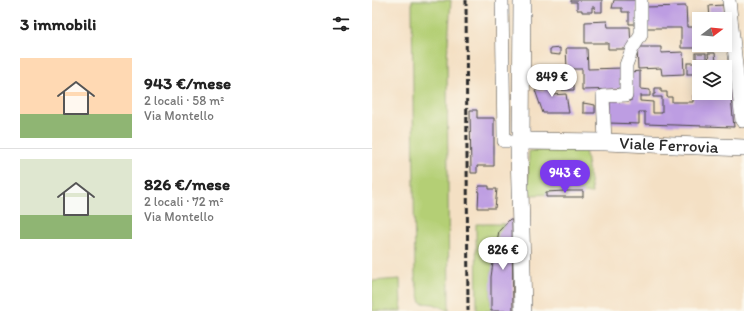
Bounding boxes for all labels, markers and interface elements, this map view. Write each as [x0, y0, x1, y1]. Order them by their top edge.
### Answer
north arrow [692, 12, 732, 52]
map controls [692, 12, 732, 100]
icon: filters [330, 13, 352, 35]
text: 3 immobili [20, 14, 96, 34]
button: layers [692, 60, 732, 100]
pin: 849 € [524, 64, 580, 98]
text: 849 € [536, 69, 568, 84]
text: 943 €/mese [144, 73, 231, 93]
icon: home [52, 74, 100, 122]
text: 2 locali · 58 m² [144, 93, 224, 108]
text: Via Montello [144, 108, 214, 123]
street label: Viale Ferrovia [619, 133, 719, 157]
pin: 943 € [537, 160, 593, 194]
text: 943 € [549, 165, 581, 180]
text: 826 €/mese [144, 174, 230, 194]
icon: home [52, 175, 100, 223]
text: 2 locali · 72 m² [144, 194, 224, 209]
text: Via Montello [144, 209, 214, 224]
pin: 826 € [475, 237, 531, 271]
text: 826 € [487, 242, 519, 257]

